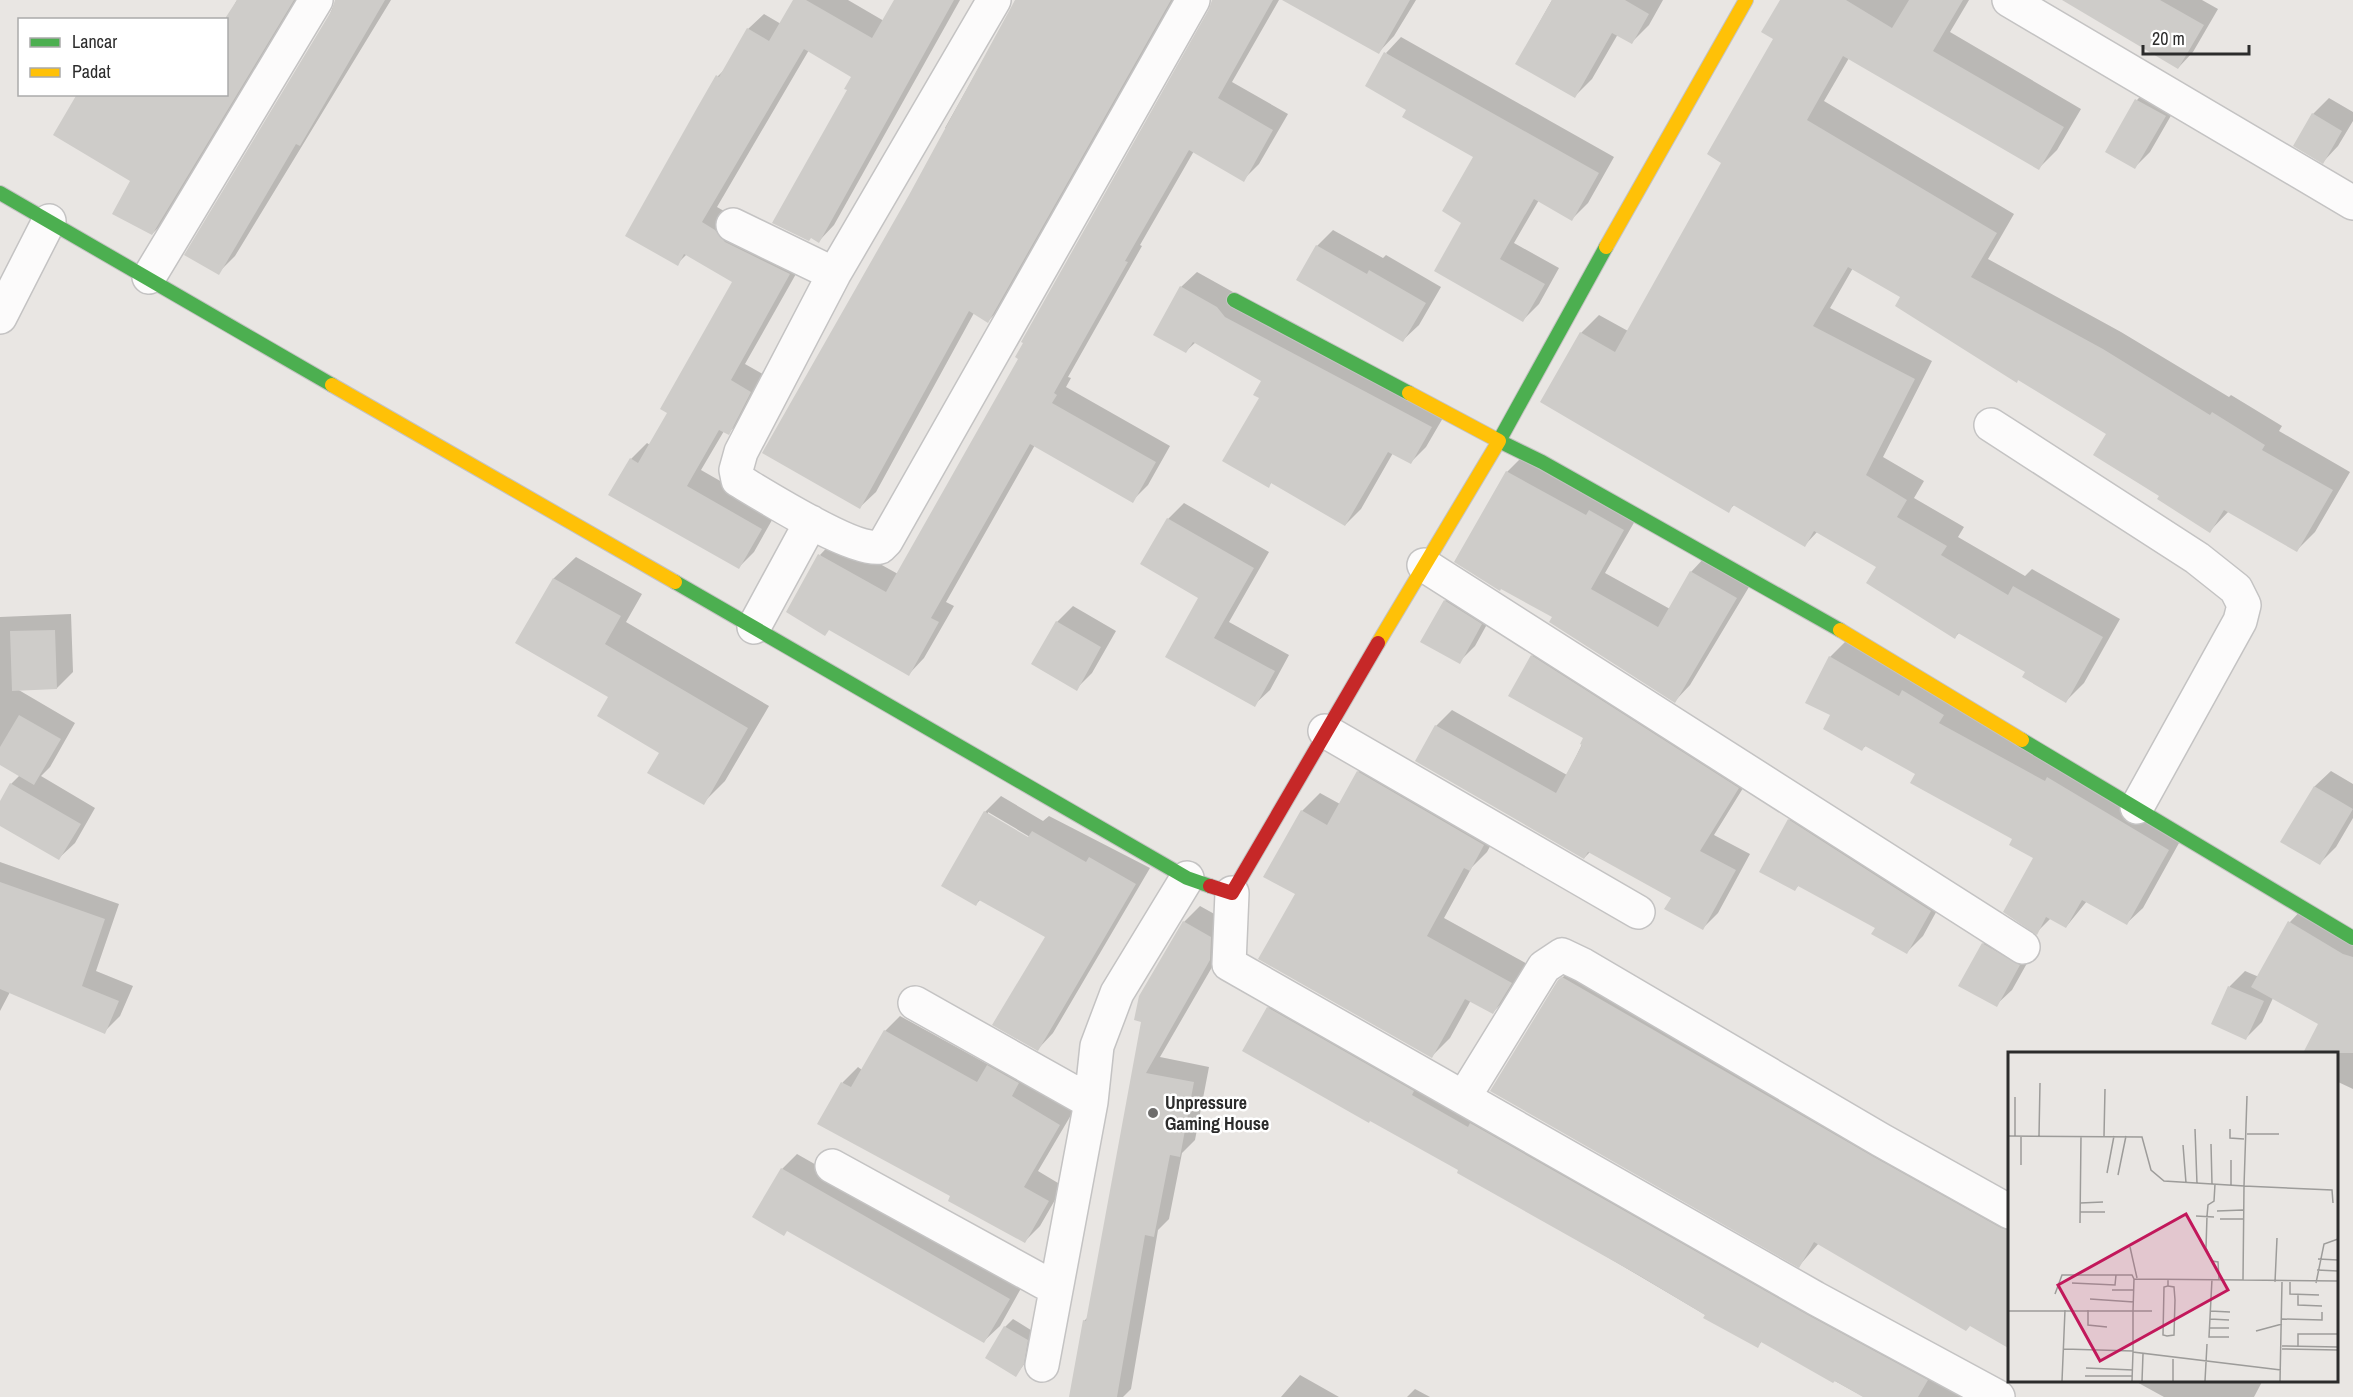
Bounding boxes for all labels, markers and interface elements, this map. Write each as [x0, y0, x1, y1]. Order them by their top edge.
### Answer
legend [18, 18, 228, 96]
scale bar [2143, 18, 2250, 56]
text: 20 m [2152, 26, 2185, 51]
text: Lancar [72, 29, 117, 54]
text: Padat [72, 59, 111, 84]
inset map [2008, 1052, 2338, 1382]
place label: Unpressure Gaming House [1165, 1090, 1269, 1136]
marker: Unpressure Gaming House [1146, 1106, 1160, 1120]

